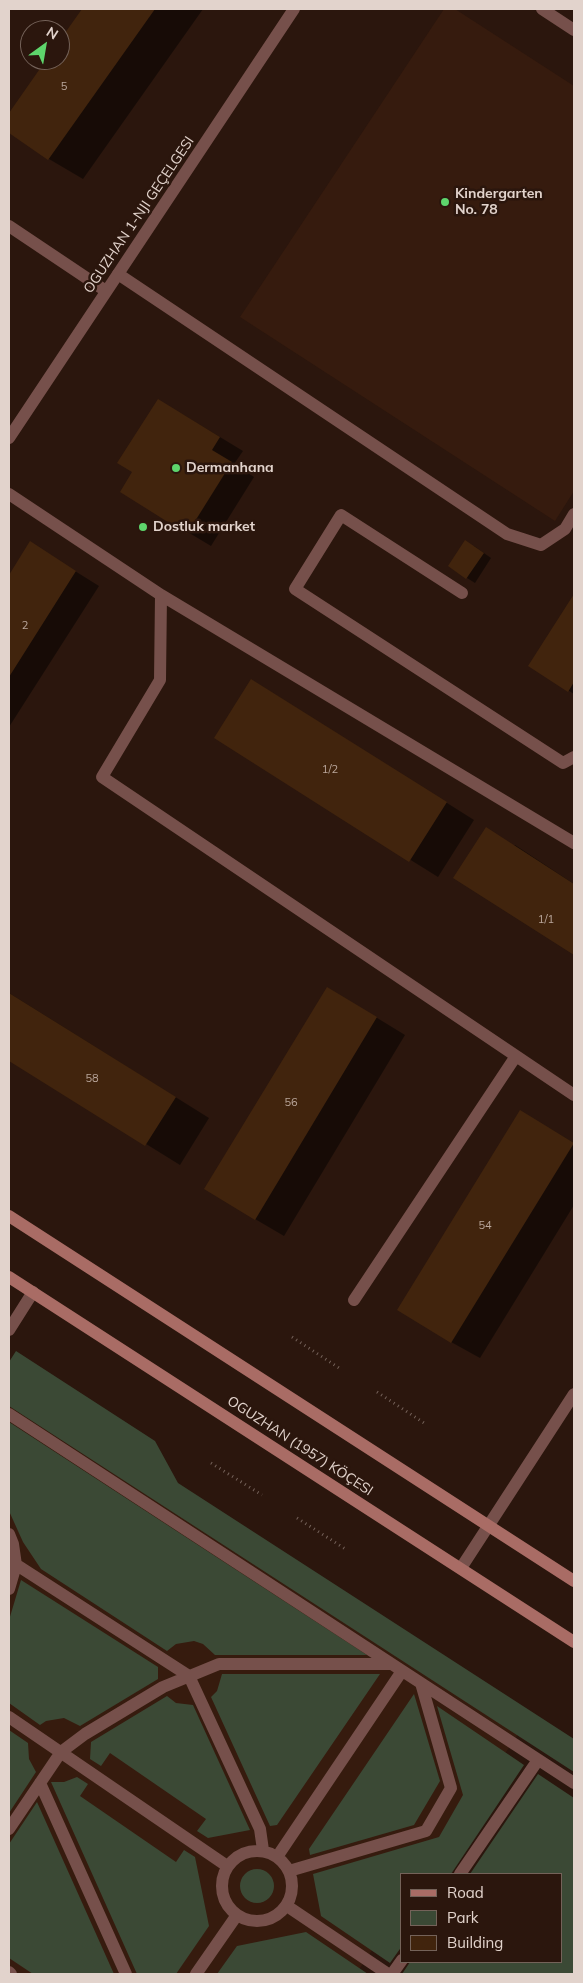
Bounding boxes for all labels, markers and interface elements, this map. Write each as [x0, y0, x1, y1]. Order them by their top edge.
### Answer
north arrow [20, 20, 70, 70]
text: N [43, 23, 62, 44]
house number: 5 [61, 80, 67, 94]
street label: OGUZHAN 1-NJI GEÇELGESI [80, 133, 198, 297]
place label: Kindergarten No. 78 [455, 186, 543, 218]
marker: Kindergarten No. 78 [439, 196, 451, 208]
place label: Dermanhana [186, 460, 274, 476]
marker: Dermanhana [170, 462, 182, 474]
place label: Dostluk market [153, 519, 255, 535]
marker: Dostluk market [137, 521, 149, 533]
house number: 2 [22, 619, 28, 633]
house number: 1/2 [322, 763, 338, 777]
house number: 1/1 [538, 913, 554, 927]
house number: 58 [85, 1072, 99, 1086]
house number: 56 [284, 1096, 298, 1110]
house number: 54 [478, 1219, 492, 1233]
street label: OGUZHAN (1957) KÖÇESI [224, 1393, 376, 1499]
legend [400, 1873, 563, 1963]
text: Road [447, 1883, 484, 1902]
text: Park [447, 1908, 479, 1927]
text: Building [447, 1933, 503, 1952]

